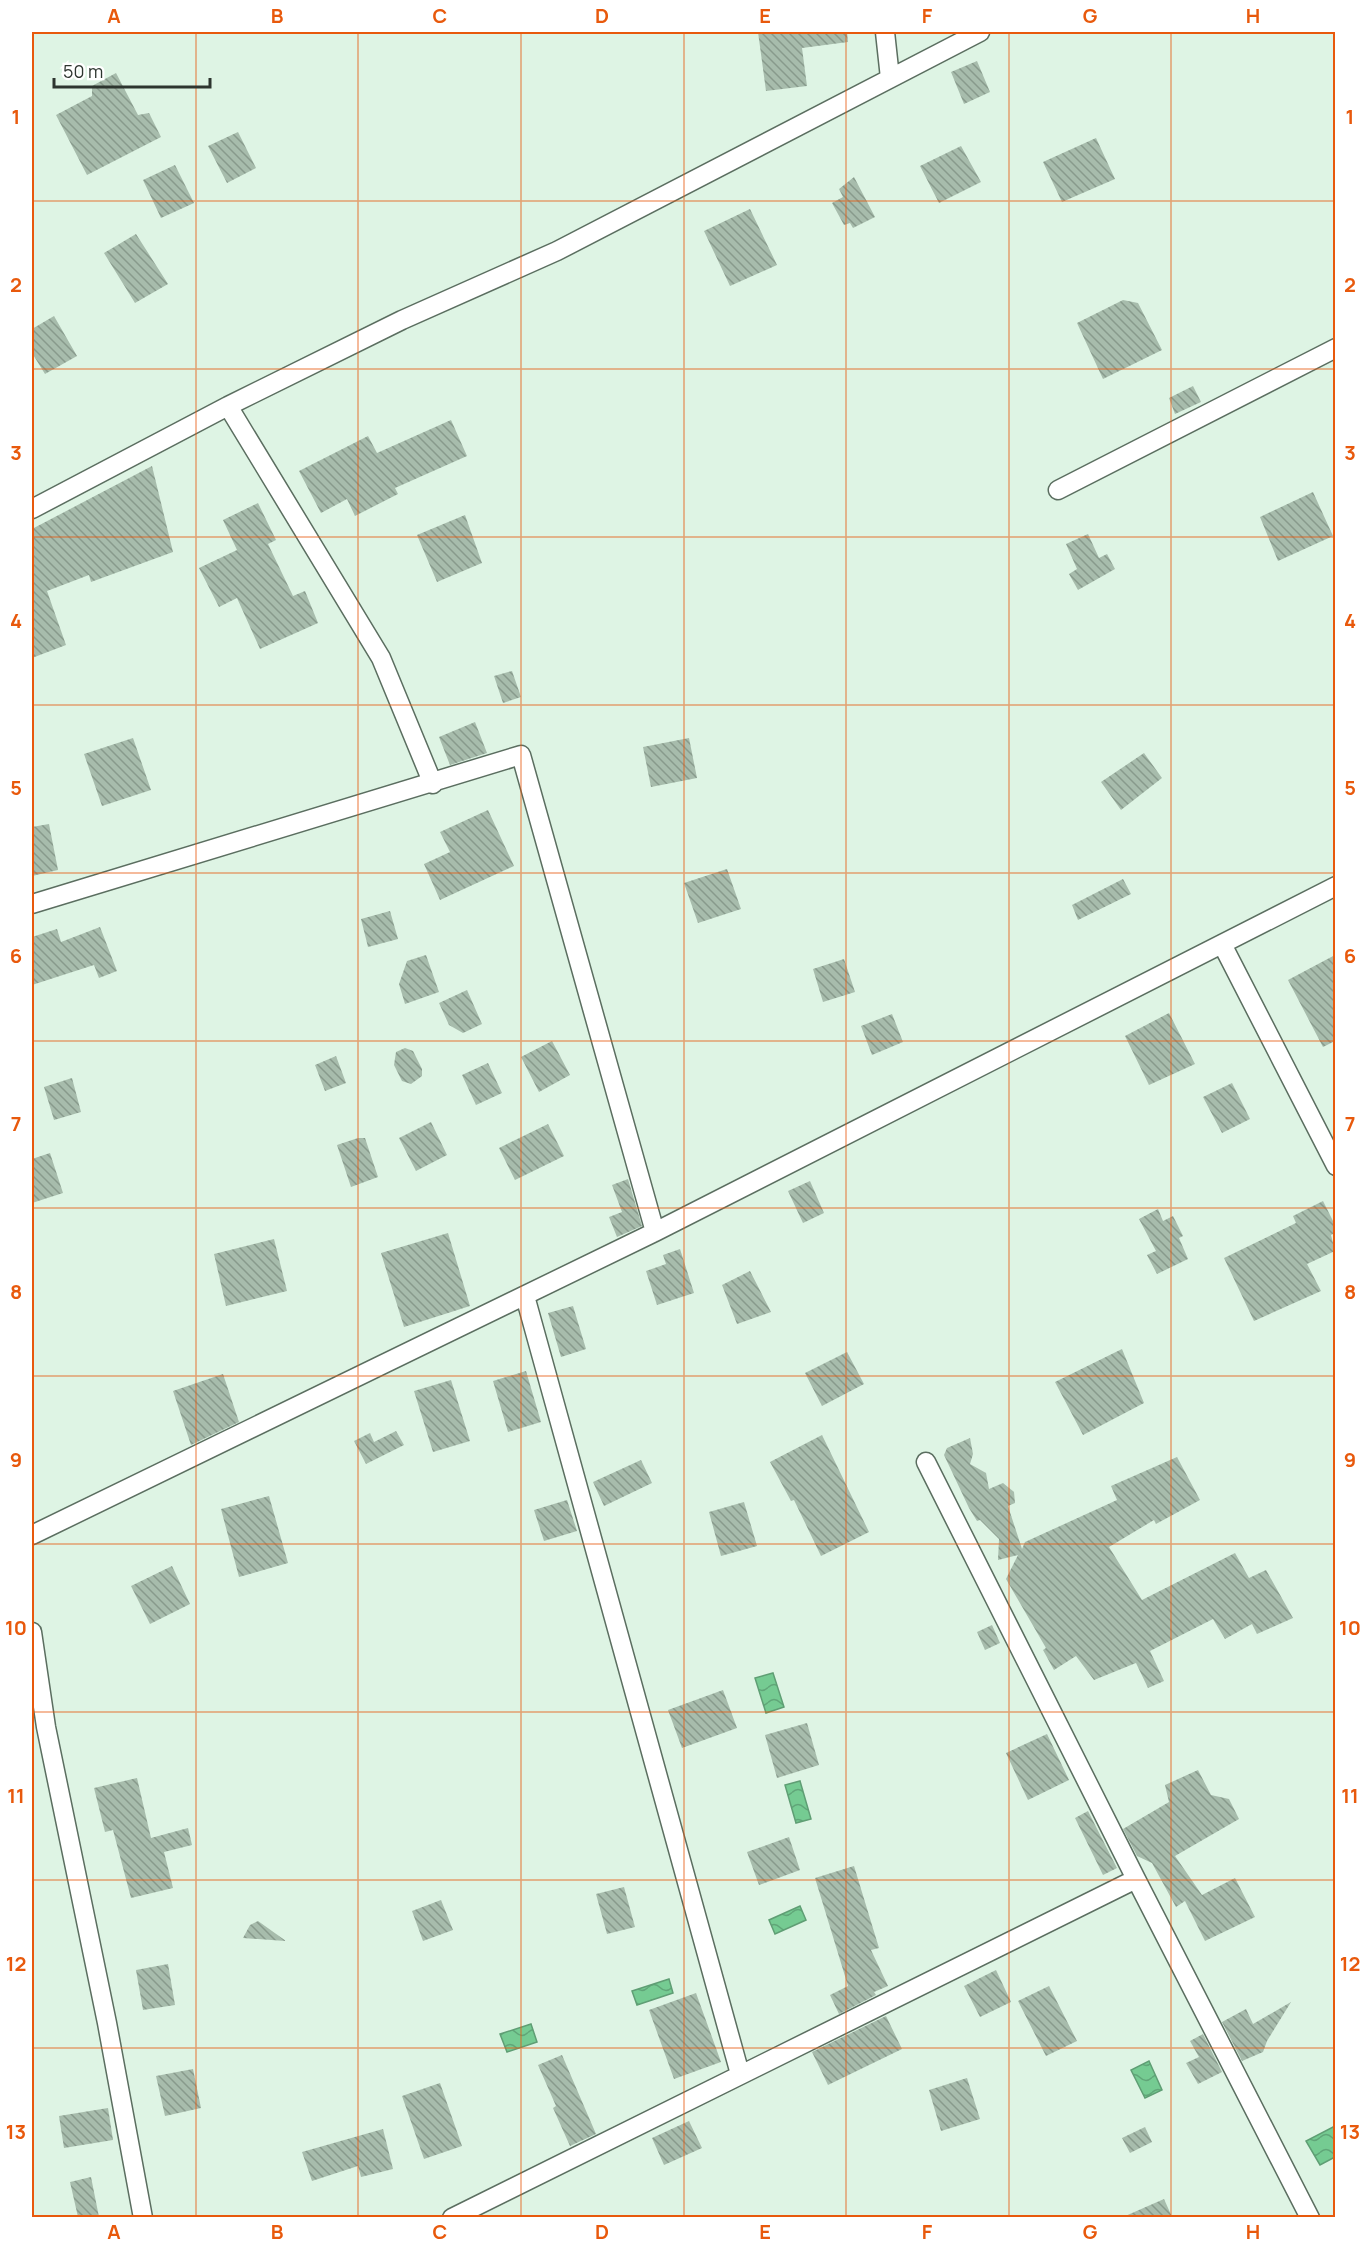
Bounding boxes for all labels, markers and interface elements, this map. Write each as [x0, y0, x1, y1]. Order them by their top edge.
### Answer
text: A [107, 2, 121, 29]
text: B [271, 2, 284, 29]
text: C [433, 2, 447, 29]
text: D [595, 2, 609, 29]
text: E [759, 2, 771, 29]
text: F [922, 2, 933, 29]
text: G [1083, 2, 1098, 29]
text: H [1246, 2, 1260, 29]
scale bar [54, 51, 210, 89]
text: 50 m [63, 59, 103, 83]
text: 1 [12, 103, 20, 130]
text: 1 [1346, 103, 1354, 130]
text: 2 [10, 271, 22, 298]
text: 2 [1344, 271, 1356, 298]
text: 3 [10, 439, 22, 466]
text: 3 [1344, 439, 1356, 466]
text: 4 [10, 607, 22, 634]
text: 4 [1344, 607, 1356, 634]
text: 5 [10, 774, 22, 801]
text: 5 [1344, 774, 1356, 801]
text: 6 [10, 942, 22, 969]
text: 6 [1344, 942, 1356, 969]
text: 7 [11, 1110, 21, 1137]
text: 7 [1345, 1110, 1355, 1137]
text: 8 [10, 1278, 22, 1305]
text: 8 [1344, 1278, 1356, 1305]
text: 9 [10, 1446, 22, 1473]
text: 9 [1344, 1446, 1356, 1473]
text: 10 [5, 1614, 27, 1641]
text: 10 [1339, 1614, 1361, 1641]
text: 11 [7, 1782, 25, 1809]
text: 11 [1341, 1782, 1359, 1809]
text: 12 [6, 1950, 26, 1977]
text: 12 [1340, 1950, 1360, 1977]
text: 13 [6, 2118, 26, 2145]
text: 13 [1340, 2118, 1360, 2145]
text: A [107, 2218, 121, 2245]
text: B [271, 2218, 284, 2245]
text: C [433, 2218, 447, 2245]
text: D [595, 2218, 609, 2245]
text: E [759, 2218, 771, 2245]
text: F [922, 2218, 933, 2245]
text: G [1083, 2218, 1098, 2245]
text: H [1246, 2218, 1260, 2245]

